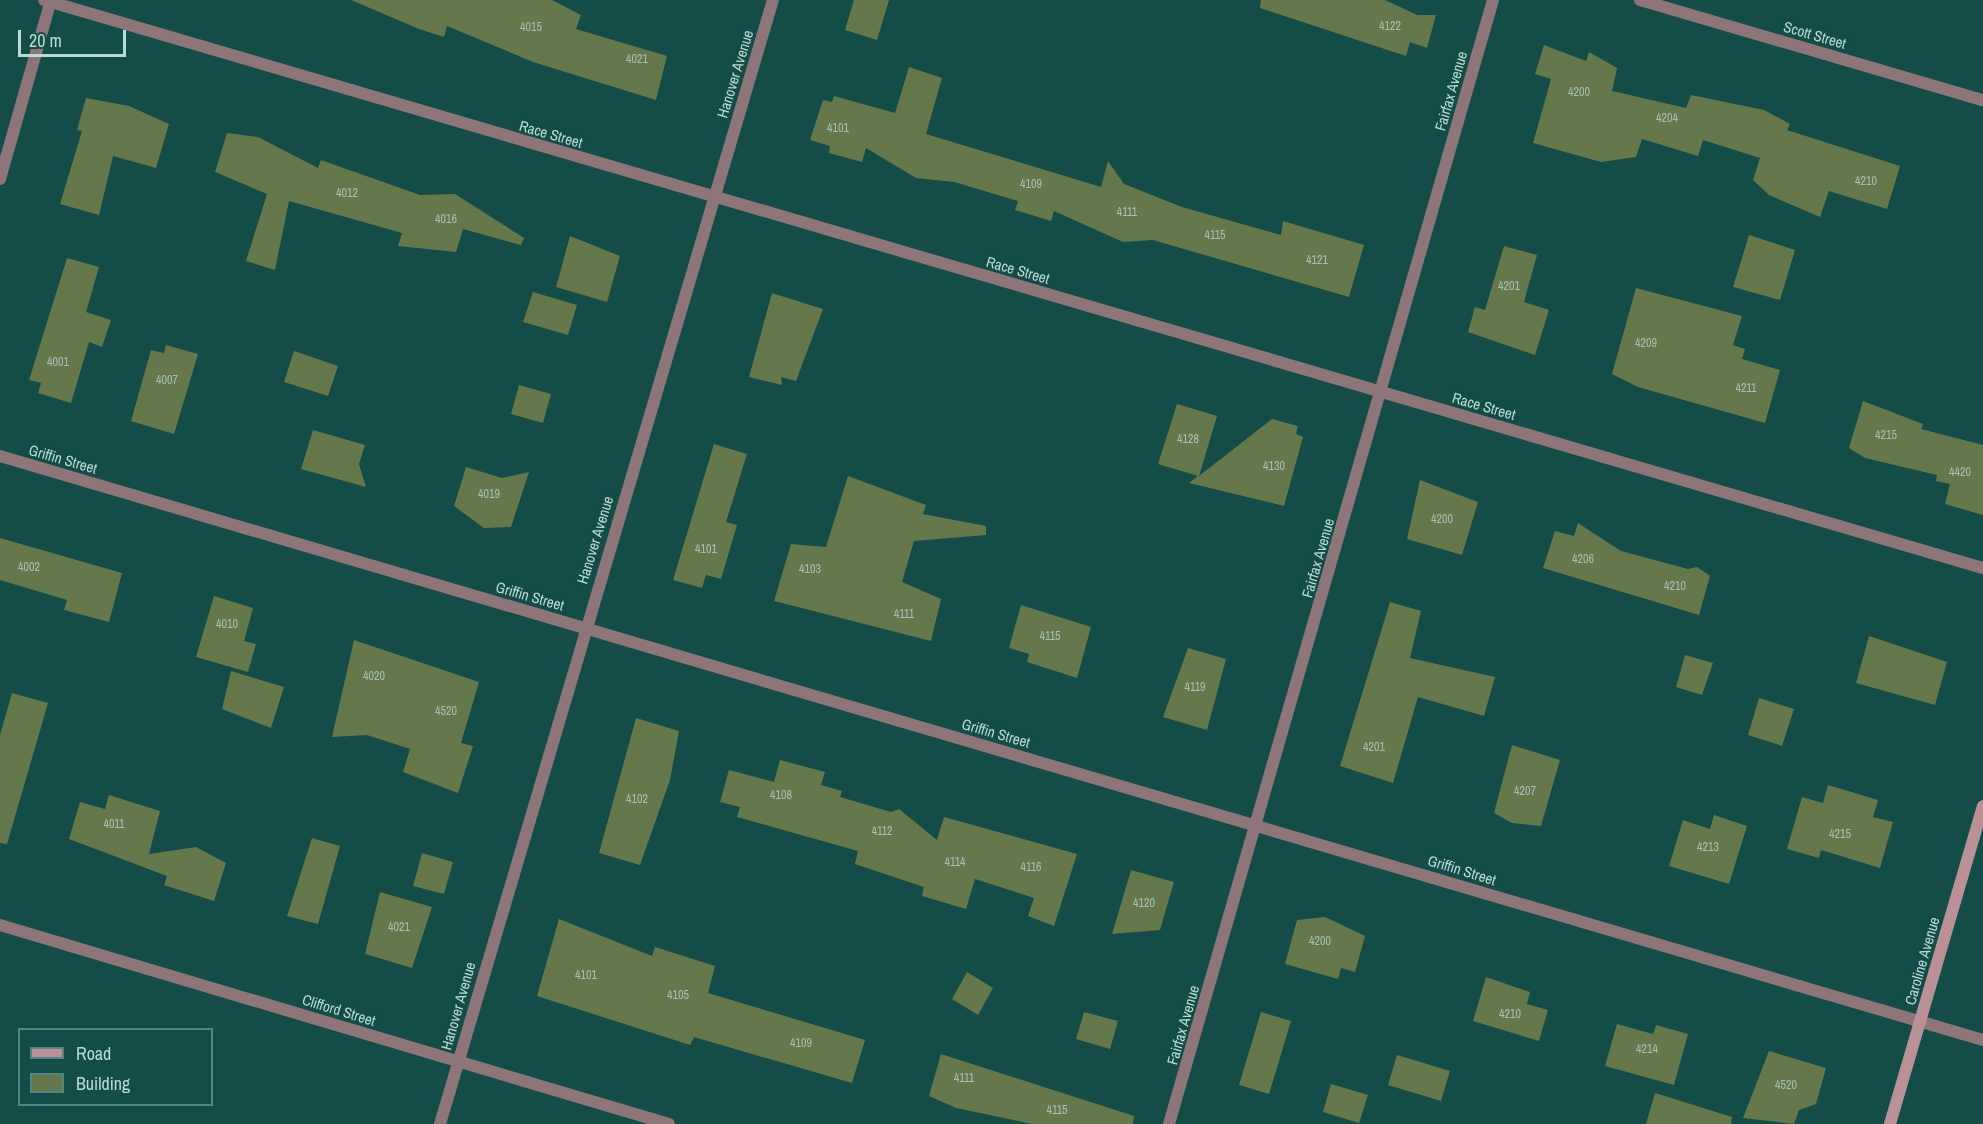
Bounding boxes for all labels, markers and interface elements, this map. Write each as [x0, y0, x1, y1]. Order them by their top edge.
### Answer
street label: Scott Street [1782, 17, 1848, 53]
scale bar [21, 18, 129, 56]
house number: 4122 [1379, 20, 1401, 34]
house number: 4015 [520, 21, 542, 35]
text: 20 m [29, 28, 62, 53]
street label: Hanover Avenue [713, 28, 757, 120]
street label: Fairfax Avenue [1431, 49, 1471, 133]
house number: 4021 [626, 53, 648, 67]
house number: 4200 [1568, 86, 1590, 100]
house number: 4204 [1656, 112, 1678, 126]
street label: Race Street [517, 116, 585, 152]
house number: 4101 [827, 122, 849, 136]
house number: 4210 [1855, 175, 1877, 189]
house number: 4109 [1020, 178, 1042, 192]
house number: 4012 [336, 187, 358, 201]
house number: 4111 [1117, 206, 1137, 220]
house number: 4016 [435, 213, 457, 227]
house number: 4115 [1204, 229, 1226, 243]
street label: Race Street [984, 252, 1052, 288]
house number: 4121 [1306, 254, 1328, 268]
house number: 4201 [1498, 280, 1520, 294]
house number: 4209 [1635, 337, 1657, 351]
house number: 4001 [47, 356, 69, 370]
house number: 4007 [156, 374, 178, 388]
house number: 4211 [1735, 382, 1757, 396]
street label: Race Street [1450, 388, 1518, 424]
house number: 4215 [1875, 429, 1897, 443]
house number: 4128 [1177, 433, 1199, 447]
street label: Griffin Street [27, 441, 99, 477]
house number: 4130 [1263, 460, 1285, 474]
house number: 4420 [1949, 466, 1971, 480]
house number: 4019 [478, 488, 500, 502]
street label: Hanover Avenue [573, 494, 617, 586]
house number: 4200 [1431, 513, 1453, 527]
street label: Fairfax Avenue [1298, 516, 1338, 600]
house number: 4101 [695, 543, 717, 557]
house number: 4206 [1572, 553, 1594, 567]
house number: 4002 [18, 561, 40, 575]
house number: 4103 [799, 563, 821, 577]
street label: Griffin Street [494, 578, 566, 614]
house number: 4210 [1664, 580, 1686, 594]
house number: 4111 [894, 608, 914, 622]
house number: 4010 [216, 618, 238, 632]
house number: 4115 [1039, 630, 1061, 644]
house number: 4020 [363, 670, 385, 684]
house number: 4119 [1184, 681, 1206, 695]
house number: 4520 [435, 705, 457, 719]
street label: Griffin Street [960, 715, 1032, 751]
house number: 4201 [1363, 741, 1385, 755]
house number: 4207 [1514, 785, 1536, 799]
house number: 4108 [770, 789, 792, 803]
house number: 4102 [626, 793, 648, 807]
house number: 4011 [103, 818, 125, 832]
house number: 4112 [871, 825, 893, 839]
house number: 4215 [1829, 828, 1851, 842]
house number: 4213 [1697, 841, 1719, 855]
street label: Griffin Street [1426, 851, 1498, 889]
house number: 4114 [944, 856, 966, 870]
house number: 4116 [1020, 861, 1042, 875]
house number: 4120 [1133, 897, 1155, 911]
street label: Caroline Avenue [1901, 915, 1943, 1007]
house number: 4021 [388, 921, 410, 935]
house number: 4200 [1309, 935, 1331, 949]
street label: Hanover Avenue [437, 960, 479, 1052]
house number: 4101 [575, 969, 597, 983]
street label: Fairfax Avenue [1163, 983, 1203, 1067]
house number: 4105 [667, 989, 689, 1003]
street label: Clifford Street [300, 990, 378, 1030]
house number: 4210 [1499, 1008, 1521, 1022]
legend [18, 1028, 213, 1106]
house number: 4109 [790, 1037, 812, 1051]
text: Road [76, 1041, 111, 1066]
house number: 4214 [1636, 1043, 1658, 1057]
text: Building [76, 1071, 130, 1096]
house number: 4111 [954, 1072, 974, 1086]
house number: 4520 [1775, 1079, 1797, 1093]
house number: 4115 [1046, 1104, 1068, 1118]

